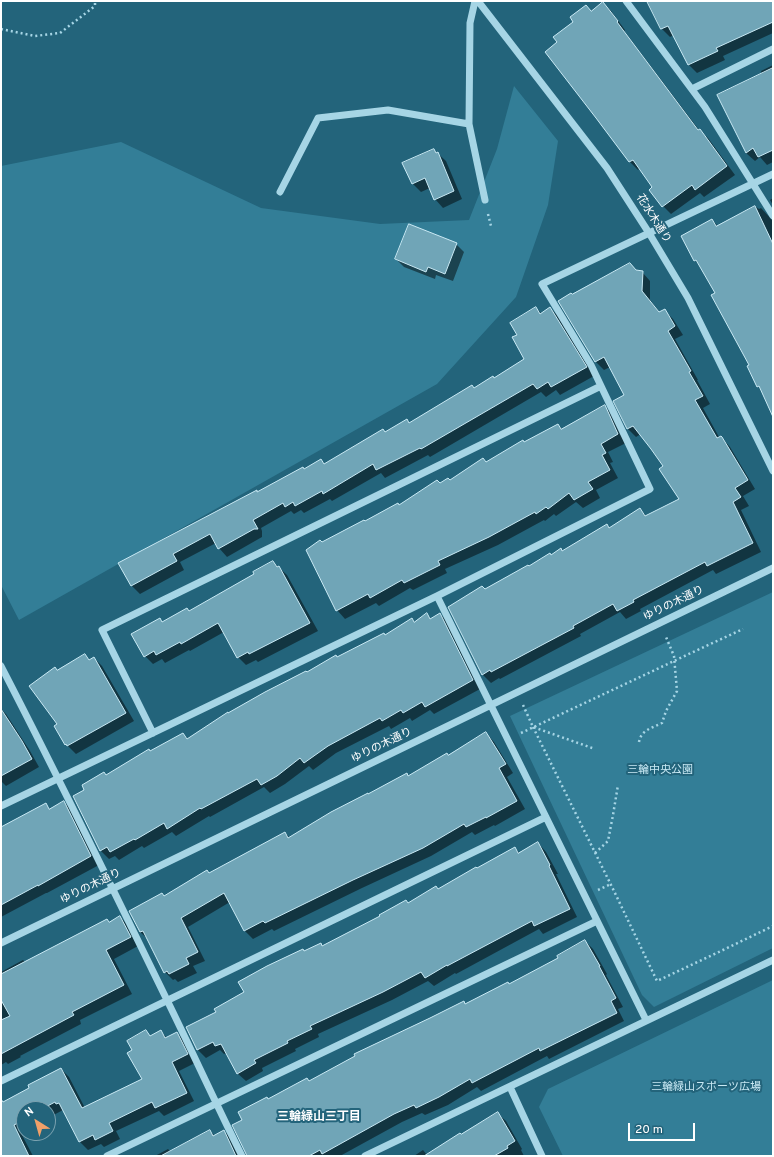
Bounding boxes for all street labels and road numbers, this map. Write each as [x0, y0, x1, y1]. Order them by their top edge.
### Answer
street label: 花水木通り [633, 192, 673, 246]
street label: ゆりの木通り [641, 584, 707, 624]
street label: ゆりの木通り [349, 726, 415, 766]
street label: ゆりの木通り [58, 867, 124, 907]

